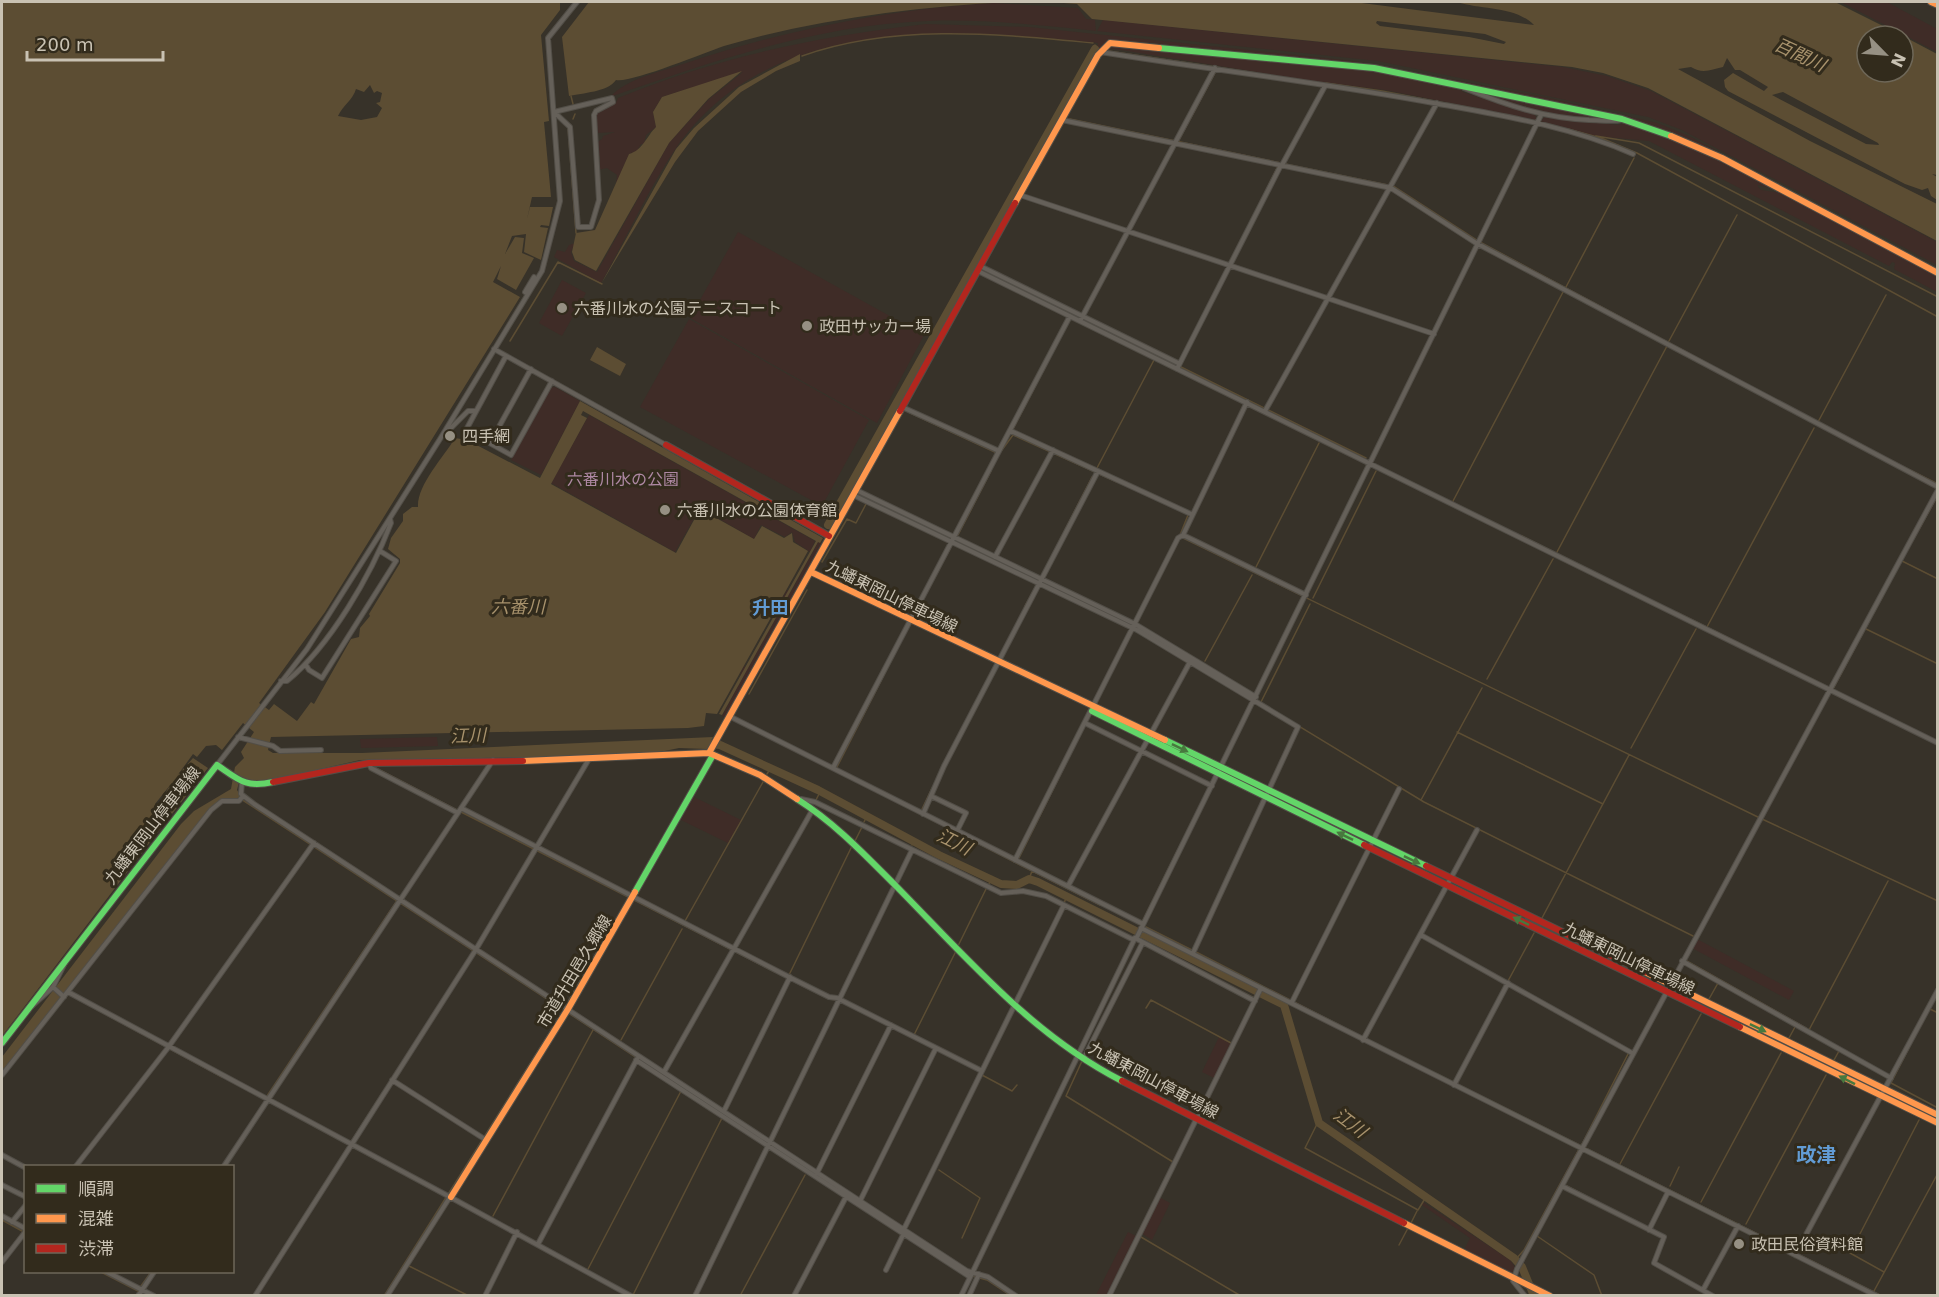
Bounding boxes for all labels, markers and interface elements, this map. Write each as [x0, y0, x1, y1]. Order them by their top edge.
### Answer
scale bar [27, 24, 164, 62]
north arrow [1855, 24, 1915, 84]
text: 200 m [36, 34, 94, 55]
water label: 百間川 [1771, 34, 1831, 76]
text: N [1887, 50, 1910, 70]
place label: 六番川水の公園テニスコート [574, 299, 782, 318]
marker: 六番川水の公園テニスコート [555, 301, 569, 315]
place label: 政田サッカー場 [819, 317, 931, 336]
marker: 政田サッカー場 [800, 319, 814, 333]
place label: 四手網 [462, 427, 510, 446]
marker: 四手網 [443, 429, 457, 443]
park label: 六番川水の公園 [567, 470, 679, 489]
place label: 六番川水の公園体育館 [677, 501, 837, 520]
marker: 六番川水の公園体育館 [658, 503, 672, 517]
street label: 九蟠東岡山停車場線 [823, 556, 961, 637]
water label: 六番川 [491, 596, 547, 617]
district label: 升田 [752, 597, 788, 618]
water label: 江川 [450, 724, 488, 747]
one-way arrow [1172, 743, 1189, 752]
street label: 九蟠東岡山停車場線 [101, 763, 204, 888]
water label: 江川 [933, 824, 977, 860]
one-way arrow [1337, 831, 1354, 841]
one-way arrow [1404, 856, 1421, 865]
street label: 市道升田邑久郷線 [533, 911, 616, 1031]
one-way arrow [1512, 916, 1529, 926]
street label: 九蟠東岡山停車場線 [1560, 918, 1698, 999]
one-way arrow [1749, 1023, 1766, 1032]
street label: 九蟠東岡山停車場線 [1086, 1038, 1222, 1123]
one-way arrow [1838, 1075, 1856, 1085]
water label: 江川 [1330, 1103, 1373, 1143]
district label: 政津 [1796, 1143, 1836, 1167]
legend [24, 1165, 234, 1273]
text: 順調 [78, 1178, 114, 1199]
text: 混雑 [78, 1208, 114, 1229]
place label: 政田民俗資料館 [1751, 1235, 1863, 1254]
marker: 政田民俗資料館 [1732, 1237, 1746, 1251]
text: 渋滞 [78, 1238, 114, 1259]

